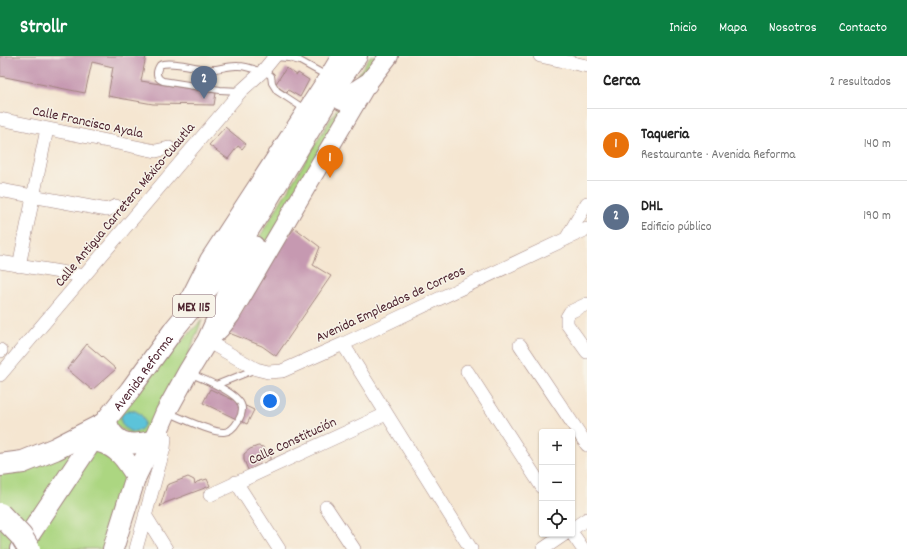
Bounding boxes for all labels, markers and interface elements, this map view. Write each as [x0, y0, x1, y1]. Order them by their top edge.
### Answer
text: Strollr [20, 15, 67, 42]
text: Inicio [669, 18, 697, 38]
text: Mapa [719, 18, 747, 38]
text: Nosotros [769, 18, 817, 38]
text: Contacto [839, 18, 887, 38]
pin: 2 [191, 66, 217, 99]
text: Cerca [603, 70, 640, 94]
text: 2 resultados [829, 73, 891, 92]
street label: Calle Francisco Ayala [30, 101, 145, 145]
street label: Calle Antigua Carretera México-Cuautla [51, 119, 201, 292]
text: Taqueria [641, 124, 689, 146]
text: 1 [615, 135, 617, 154]
text: 140 m [864, 135, 891, 154]
pin: 1 [317, 145, 343, 178]
text: Restaurante · Avenida Reforma [641, 146, 795, 165]
text: DHL [641, 196, 663, 218]
text: 2 [613, 207, 619, 226]
text: 190 m [863, 207, 891, 226]
text: Edificio público [641, 218, 711, 237]
street label: Avenida Empleados de Correos [313, 261, 469, 348]
road number: MEX 115 [173, 295, 215, 317]
street label: Avenida Reforma [109, 331, 179, 416]
your location [260, 391, 280, 411]
street label: Calle Constitución [246, 413, 340, 471]
map controls [539, 429, 575, 537]
button: + [539, 429, 575, 465]
button: − [539, 465, 575, 501]
button: locate [539, 501, 575, 537]

